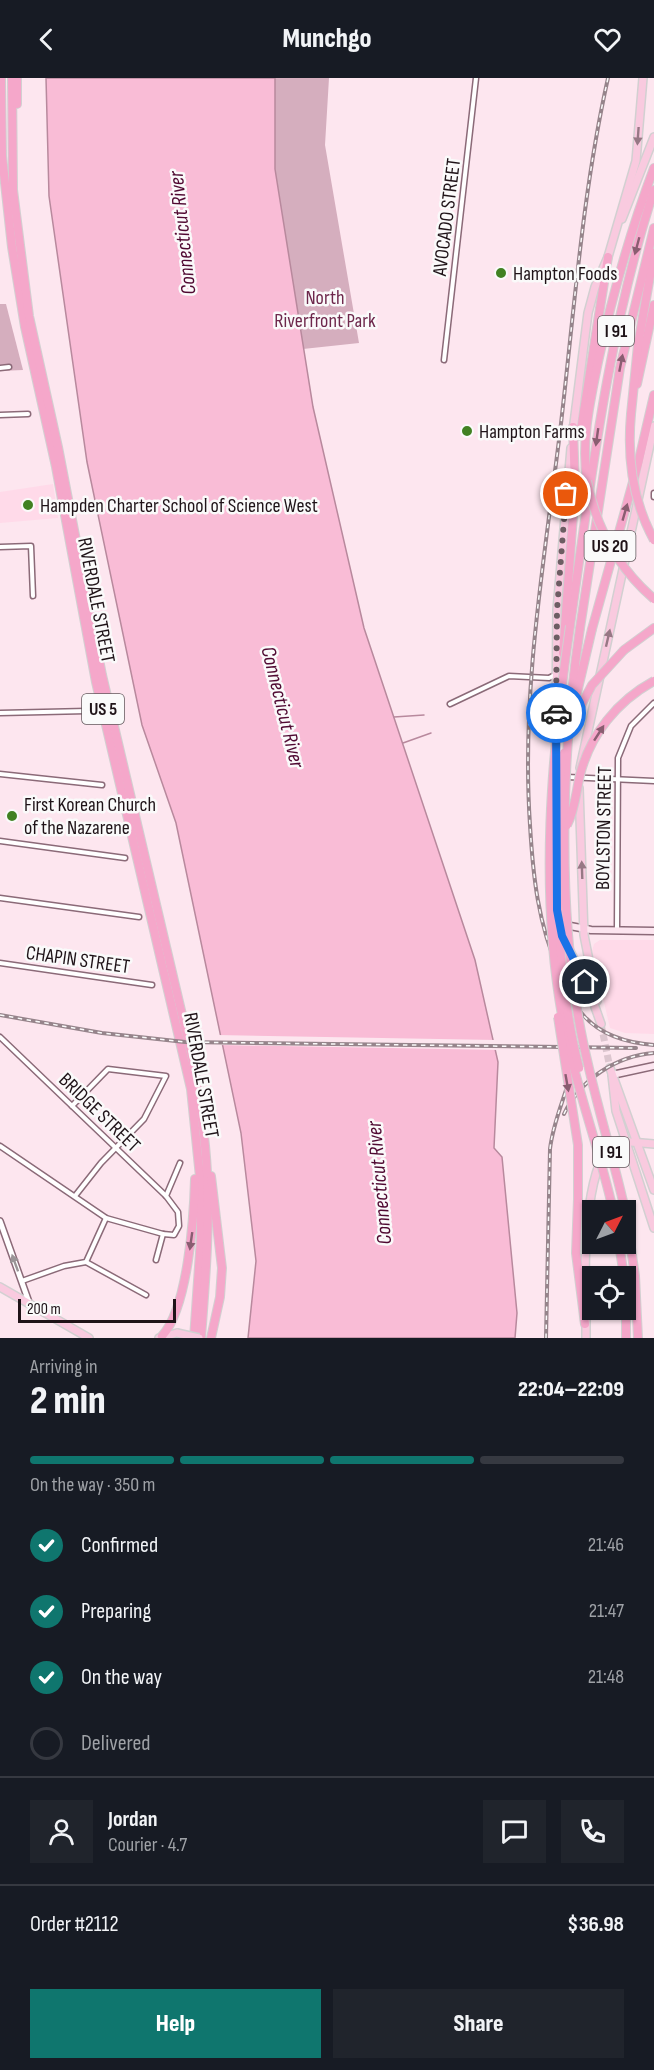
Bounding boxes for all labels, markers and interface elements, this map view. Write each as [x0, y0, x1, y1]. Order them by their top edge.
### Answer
icon: back [30, 23, 63, 56]
text: Munchgo [282, 23, 372, 55]
icon: heart [591, 23, 624, 56]
one-way arrow [634, 127, 643, 146]
street label: AVOCADO STREET [428, 157, 466, 278]
water label: Connecticut River [163, 169, 201, 296]
one-way arrow [632, 237, 641, 255]
place label: Hampton Foods [513, 262, 617, 286]
marker: Hampton Foods [494, 266, 508, 280]
park label: North Riverfront Park [274, 286, 376, 333]
road number: I 91 [598, 316, 634, 346]
one-way arrow [617, 353, 626, 372]
place label: Hampton Farms [479, 420, 585, 444]
marker: Hampton Farms [460, 424, 474, 438]
one-way arrow [593, 428, 602, 447]
pin [540, 468, 591, 519]
icon: bag [549, 477, 582, 510]
place label: Hampden Charter School of Science West [40, 494, 318, 518]
marker: Hampden Charter School of Science West [21, 498, 35, 512]
one-way arrow [621, 503, 630, 521]
road number: US 20 [584, 531, 636, 561]
street label: RIVERDALE STREET [72, 536, 120, 665]
one-way arrow [603, 629, 613, 647]
water label: Connecticut River [255, 644, 310, 771]
courier [526, 683, 586, 743]
road number: US 5 [82, 694, 124, 724]
icon: car [540, 697, 573, 730]
one-way arrow [593, 724, 604, 741]
street label: BOYLSTON STREET [591, 766, 617, 890]
place label: First Korean Church of the Nazarene [24, 793, 156, 840]
marker: First Korean Church of the Nazarene [5, 809, 19, 823]
one-way arrow [577, 860, 586, 879]
street label: CHAPIN STREET [24, 941, 131, 979]
pin [559, 956, 610, 1007]
icon: home [568, 965, 601, 998]
street label: RIVERDALE STREET [178, 1011, 224, 1140]
street label: BRIDGE STREET [54, 1068, 145, 1157]
one-way arrow [563, 1073, 572, 1092]
water label: Connecticut River [362, 1119, 397, 1246]
road number: I 91 [593, 1137, 629, 1167]
north arrow [582, 1200, 636, 1254]
map controls [582, 1200, 636, 1320]
one-way arrow [186, 1232, 195, 1251]
one-way arrow [10, 1253, 20, 1271]
button: locate [582, 1266, 636, 1320]
scale bar [18, 1296, 176, 1324]
text: 200 m [27, 1300, 61, 1319]
text: Arriving in [30, 1355, 98, 1379]
text: 22:04–22:09 [518, 1376, 624, 1403]
text: 2 min [30, 1378, 106, 1425]
text: On the way · 350 m [30, 1473, 155, 1497]
icon: check [30, 1529, 63, 1562]
text: Confirmed [81, 1532, 158, 1559]
text: 21:46 [588, 1533, 624, 1557]
icon: check [30, 1595, 63, 1628]
text: Preparing [81, 1598, 151, 1625]
text: 21:47 [589, 1599, 624, 1623]
icon: check [30, 1661, 63, 1694]
text: On the way [81, 1664, 162, 1691]
text: 21:48 [588, 1665, 624, 1689]
text: Delivered [81, 1730, 150, 1757]
button: person [30, 1800, 93, 1863]
button: chat [483, 1800, 546, 1863]
button: phone [561, 1800, 624, 1863]
text: Jordan [108, 1806, 157, 1833]
text: Courier · 4.7 [108, 1833, 187, 1857]
text: Order #2112 [30, 1911, 118, 1938]
text: $36.98 [567, 1911, 624, 1938]
button: Help [30, 1989, 321, 2058]
button: Share [333, 1989, 624, 2058]

